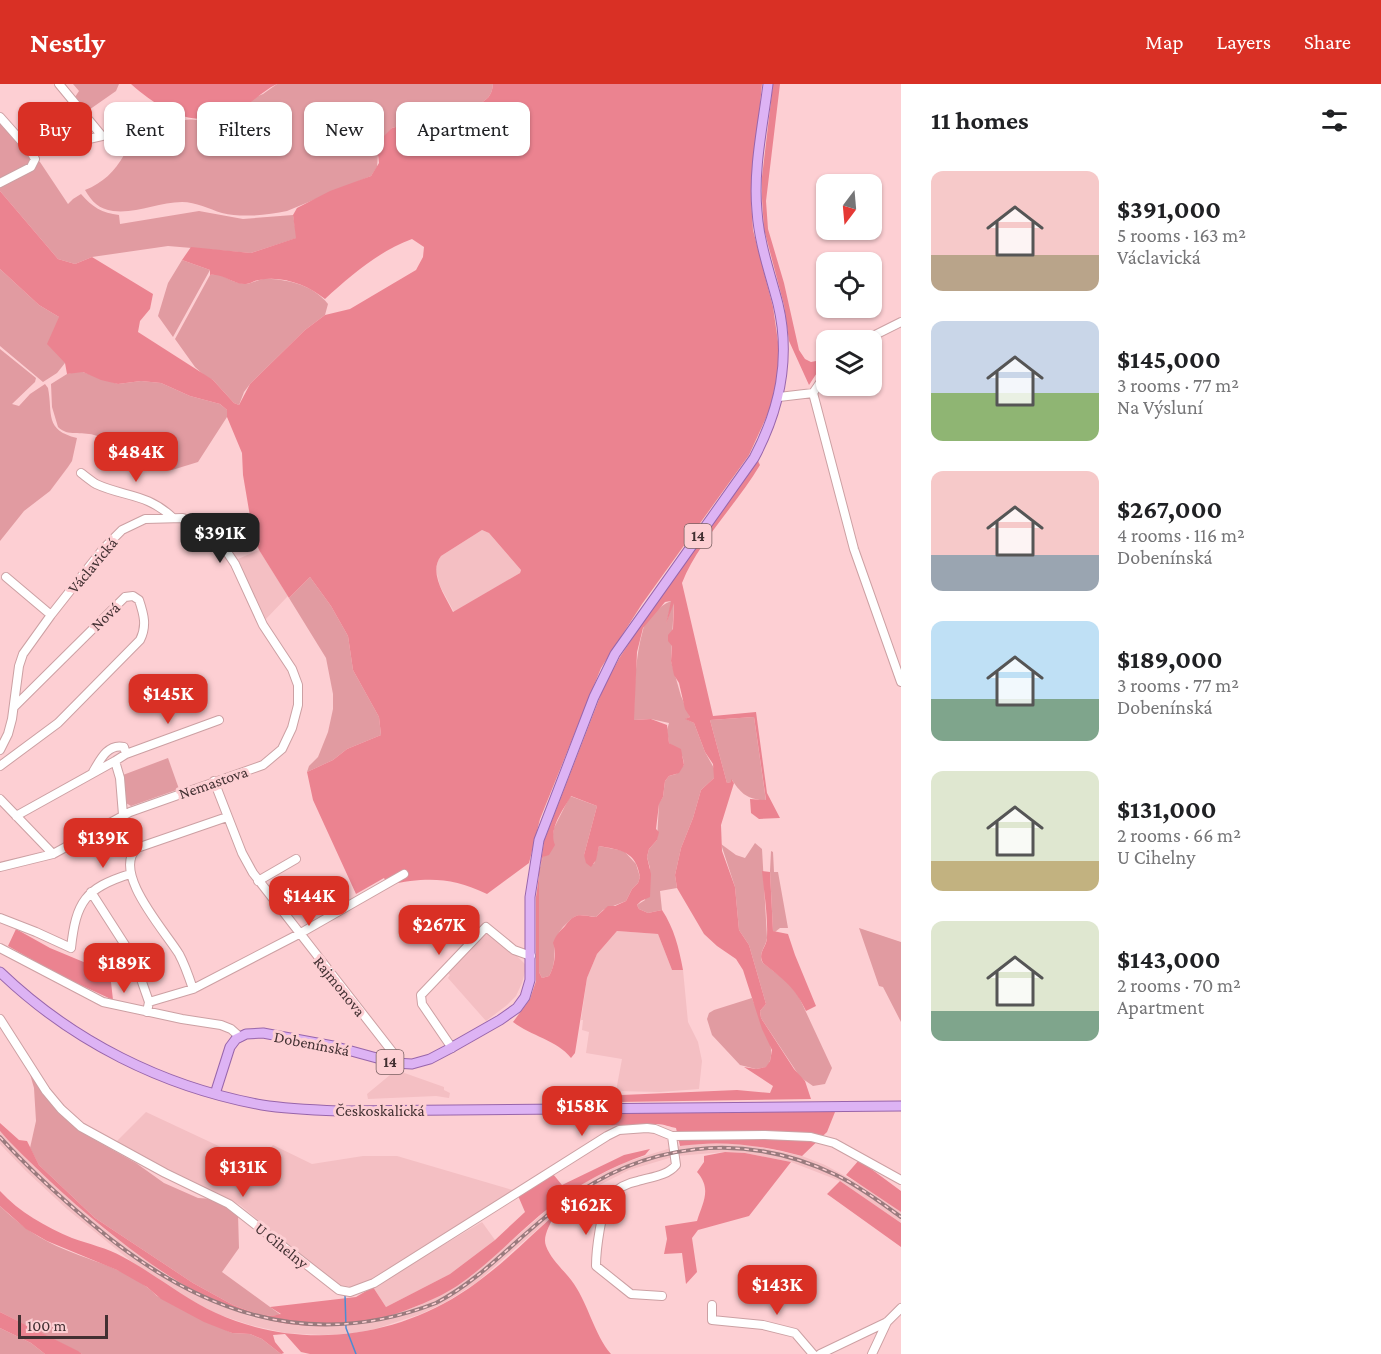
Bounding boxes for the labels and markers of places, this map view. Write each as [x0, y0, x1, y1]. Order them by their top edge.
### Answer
pin: $484K [94, 432, 178, 483]
pin: $391K [178, 513, 262, 564]
pin: $145K [126, 674, 210, 725]
pin: $139K [61, 818, 145, 869]
pin: $144K [267, 876, 351, 927]
pin: $267K [397, 905, 481, 956]
pin: $189K [82, 943, 166, 994]
pin: $158K [540, 1086, 624, 1137]
pin: $131K [201, 1147, 285, 1198]
pin: $162K [544, 1185, 628, 1236]
pin: $143K [735, 1265, 819, 1316]

